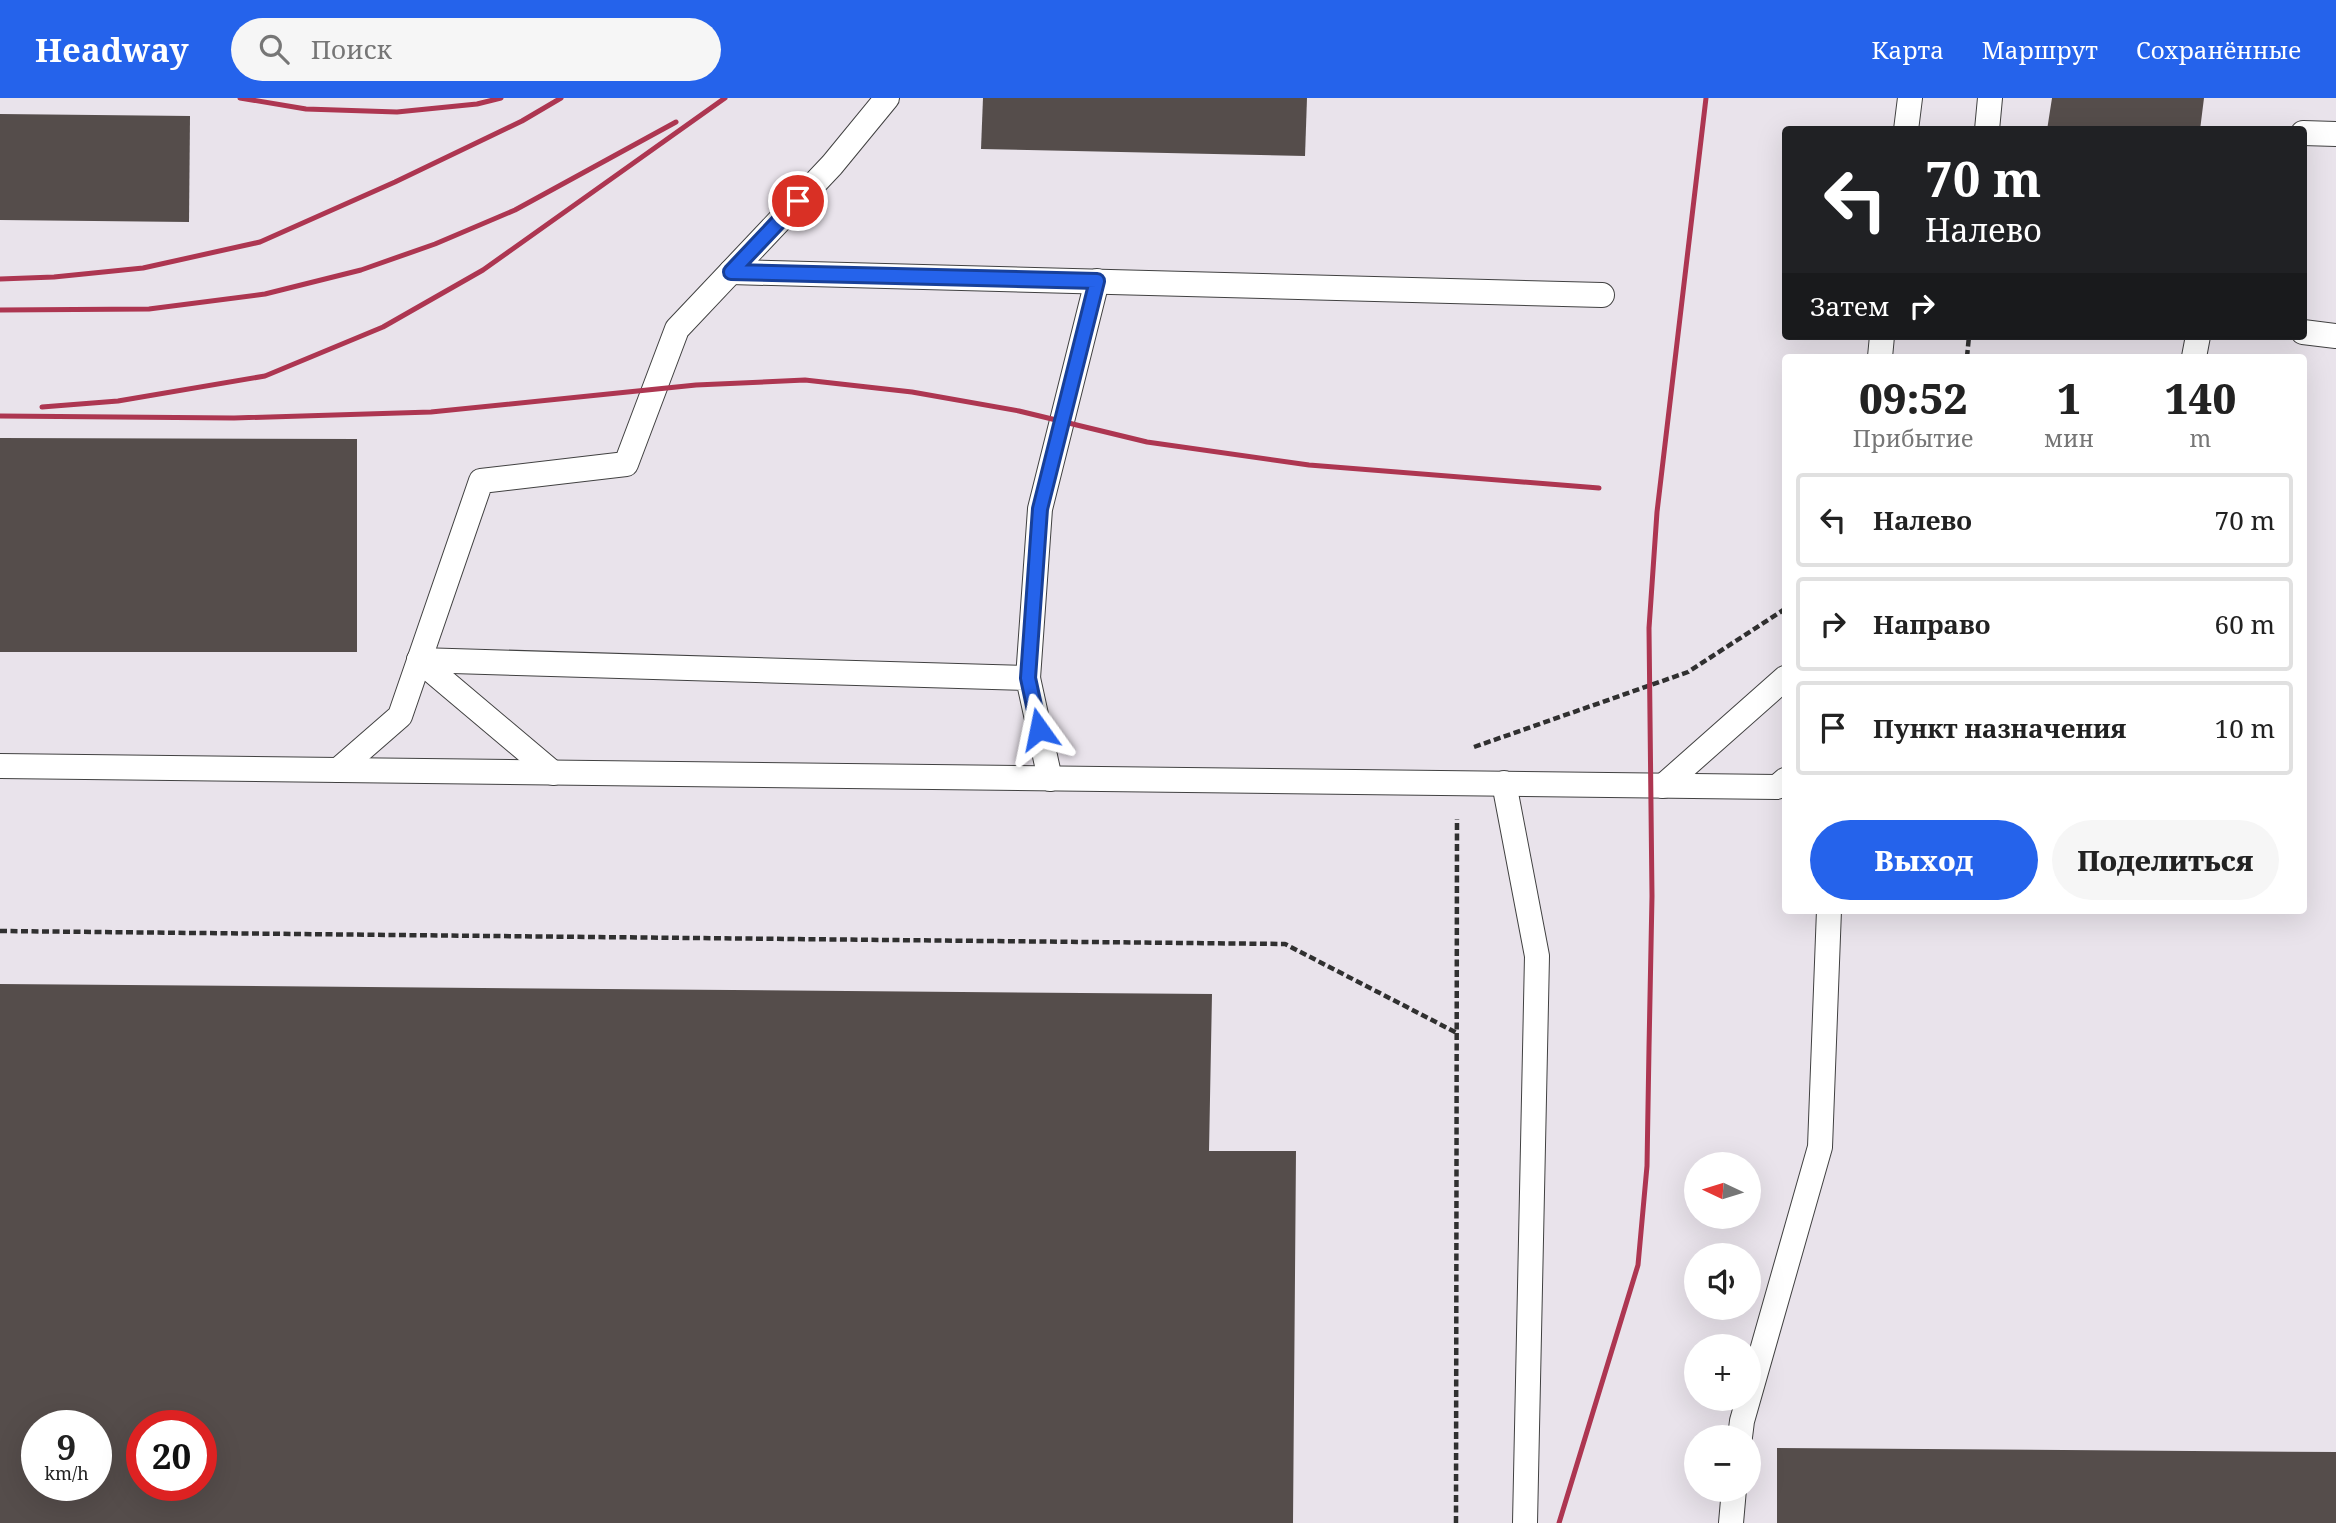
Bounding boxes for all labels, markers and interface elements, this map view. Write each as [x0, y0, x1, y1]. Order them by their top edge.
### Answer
search box [231, 18, 721, 81]
text: Headway [35, 27, 189, 72]
icon: search [255, 30, 293, 68]
text: Поиск [311, 31, 392, 67]
text: Карта [1872, 33, 1944, 66]
text: Маршрут [1982, 33, 2098, 66]
text: Сохранённые [2136, 33, 2301, 66]
text: 70 m [1925, 145, 2041, 211]
icon: left [1810, 154, 1901, 245]
pin [768, 171, 828, 231]
icon: arrive [779, 182, 817, 220]
text: Налево [1925, 208, 2042, 251]
icon: right [1903, 287, 1941, 325]
text: Затем [1810, 288, 1889, 324]
text: 09:52 [1859, 369, 1967, 426]
text: 1 [2057, 369, 2081, 426]
text: 140 [2165, 369, 2236, 426]
text: Прибытие [1853, 422, 1973, 454]
text: мин [2044, 422, 2094, 454]
text: m [2190, 422, 2211, 454]
icon: left [1814, 501, 1852, 539]
text: Налево [1873, 502, 1972, 538]
text: 70 m [2215, 502, 2275, 538]
icon: right [1814, 605, 1852, 643]
text: Направо [1873, 606, 1991, 642]
text: 60 m [2215, 606, 2275, 642]
position arrow [1002, 692, 1076, 766]
icon: arrive [1814, 709, 1852, 747]
text: Пункт назначения [1873, 710, 2126, 746]
text: 10 m [2215, 710, 2275, 746]
button: Выход [1810, 820, 2038, 900]
button: Поделиться [2052, 820, 2279, 900]
north arrow [1684, 1152, 1760, 1228]
map controls [1684, 1152, 1761, 1502]
button: sound [1684, 1243, 1761, 1320]
button: + [1684, 1334, 1761, 1411]
speed limit sign: 20 [126, 1410, 217, 1501]
text: 9 [57, 1423, 76, 1470]
button: − [1684, 1425, 1761, 1502]
text: km/h [44, 1461, 89, 1485]

